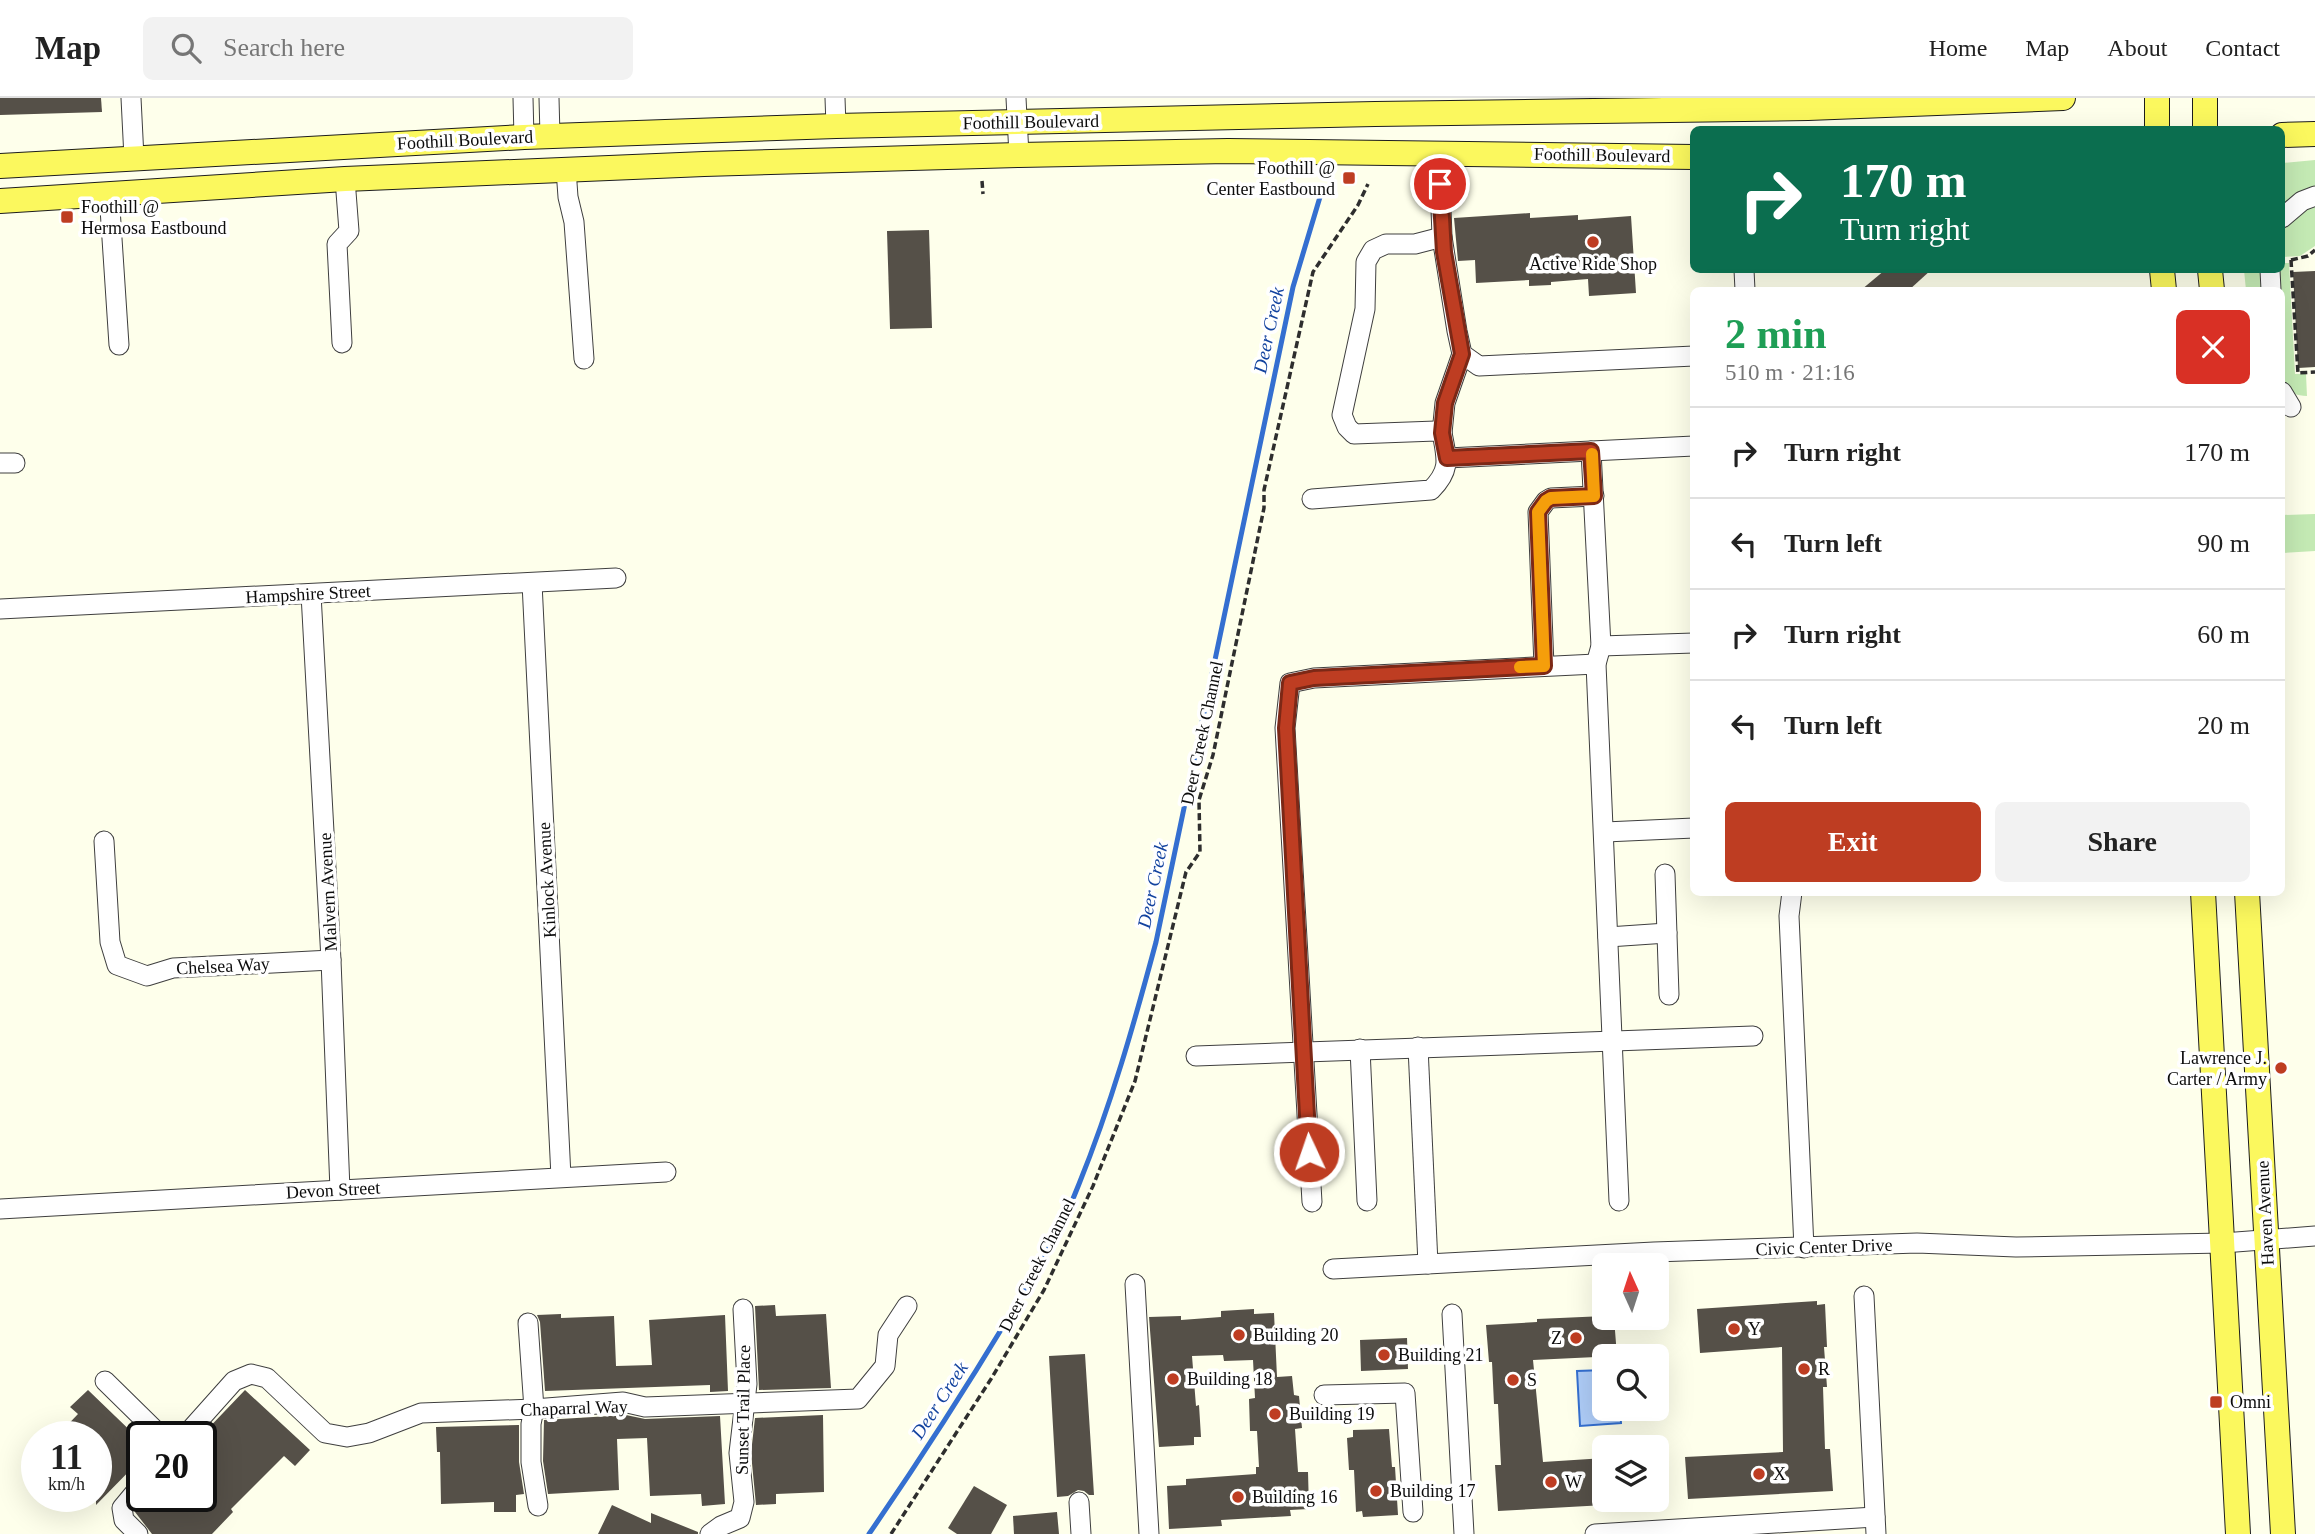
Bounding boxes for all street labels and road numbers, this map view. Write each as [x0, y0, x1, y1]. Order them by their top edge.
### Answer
street label: Foothill Boulevard [963, 111, 1099, 133]
street label: Foothill Boulevard [396, 126, 534, 154]
street label: Foothill Boulevard [1534, 144, 1670, 166]
street label: Hampshire Street [245, 581, 371, 607]
street label: Deer Creek Channel [1177, 659, 1227, 807]
street label: Kinlock Avenue [534, 821, 560, 939]
street label: Malvern Avenue [315, 832, 341, 952]
street label: Chelsea Way [176, 954, 270, 978]
street label: Haven Avenue [2252, 1160, 2278, 1266]
street label: Devon Street [285, 1178, 381, 1202]
street label: Deer Creek Channel [995, 1195, 1079, 1335]
street label: Civic Center Drive [1755, 1235, 1893, 1259]
street label: Sunset Trail Place [732, 1345, 754, 1475]
street label: Chaparral Way [520, 1396, 628, 1420]

